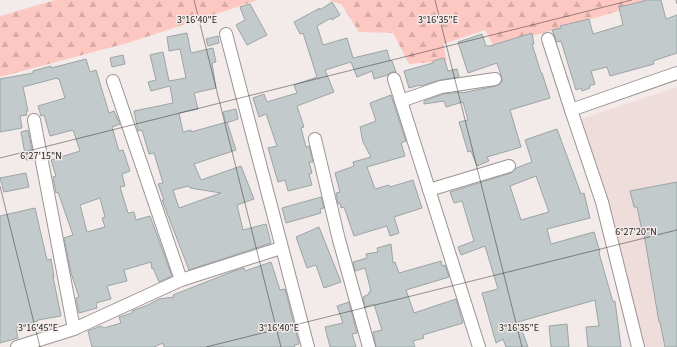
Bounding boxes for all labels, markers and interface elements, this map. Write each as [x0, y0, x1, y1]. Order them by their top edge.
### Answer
text: 3°16'40"E [177, 13, 217, 27]
text: 3°16'35"E [418, 13, 458, 27]
text: 6°27'15"N [20, 149, 62, 163]
text: 6°27'20"N [615, 225, 657, 239]
text: 3°16'45"E [18, 321, 58, 335]
text: 3°16'40"E [259, 321, 299, 335]
text: 3°16'35"E [499, 321, 539, 335]

